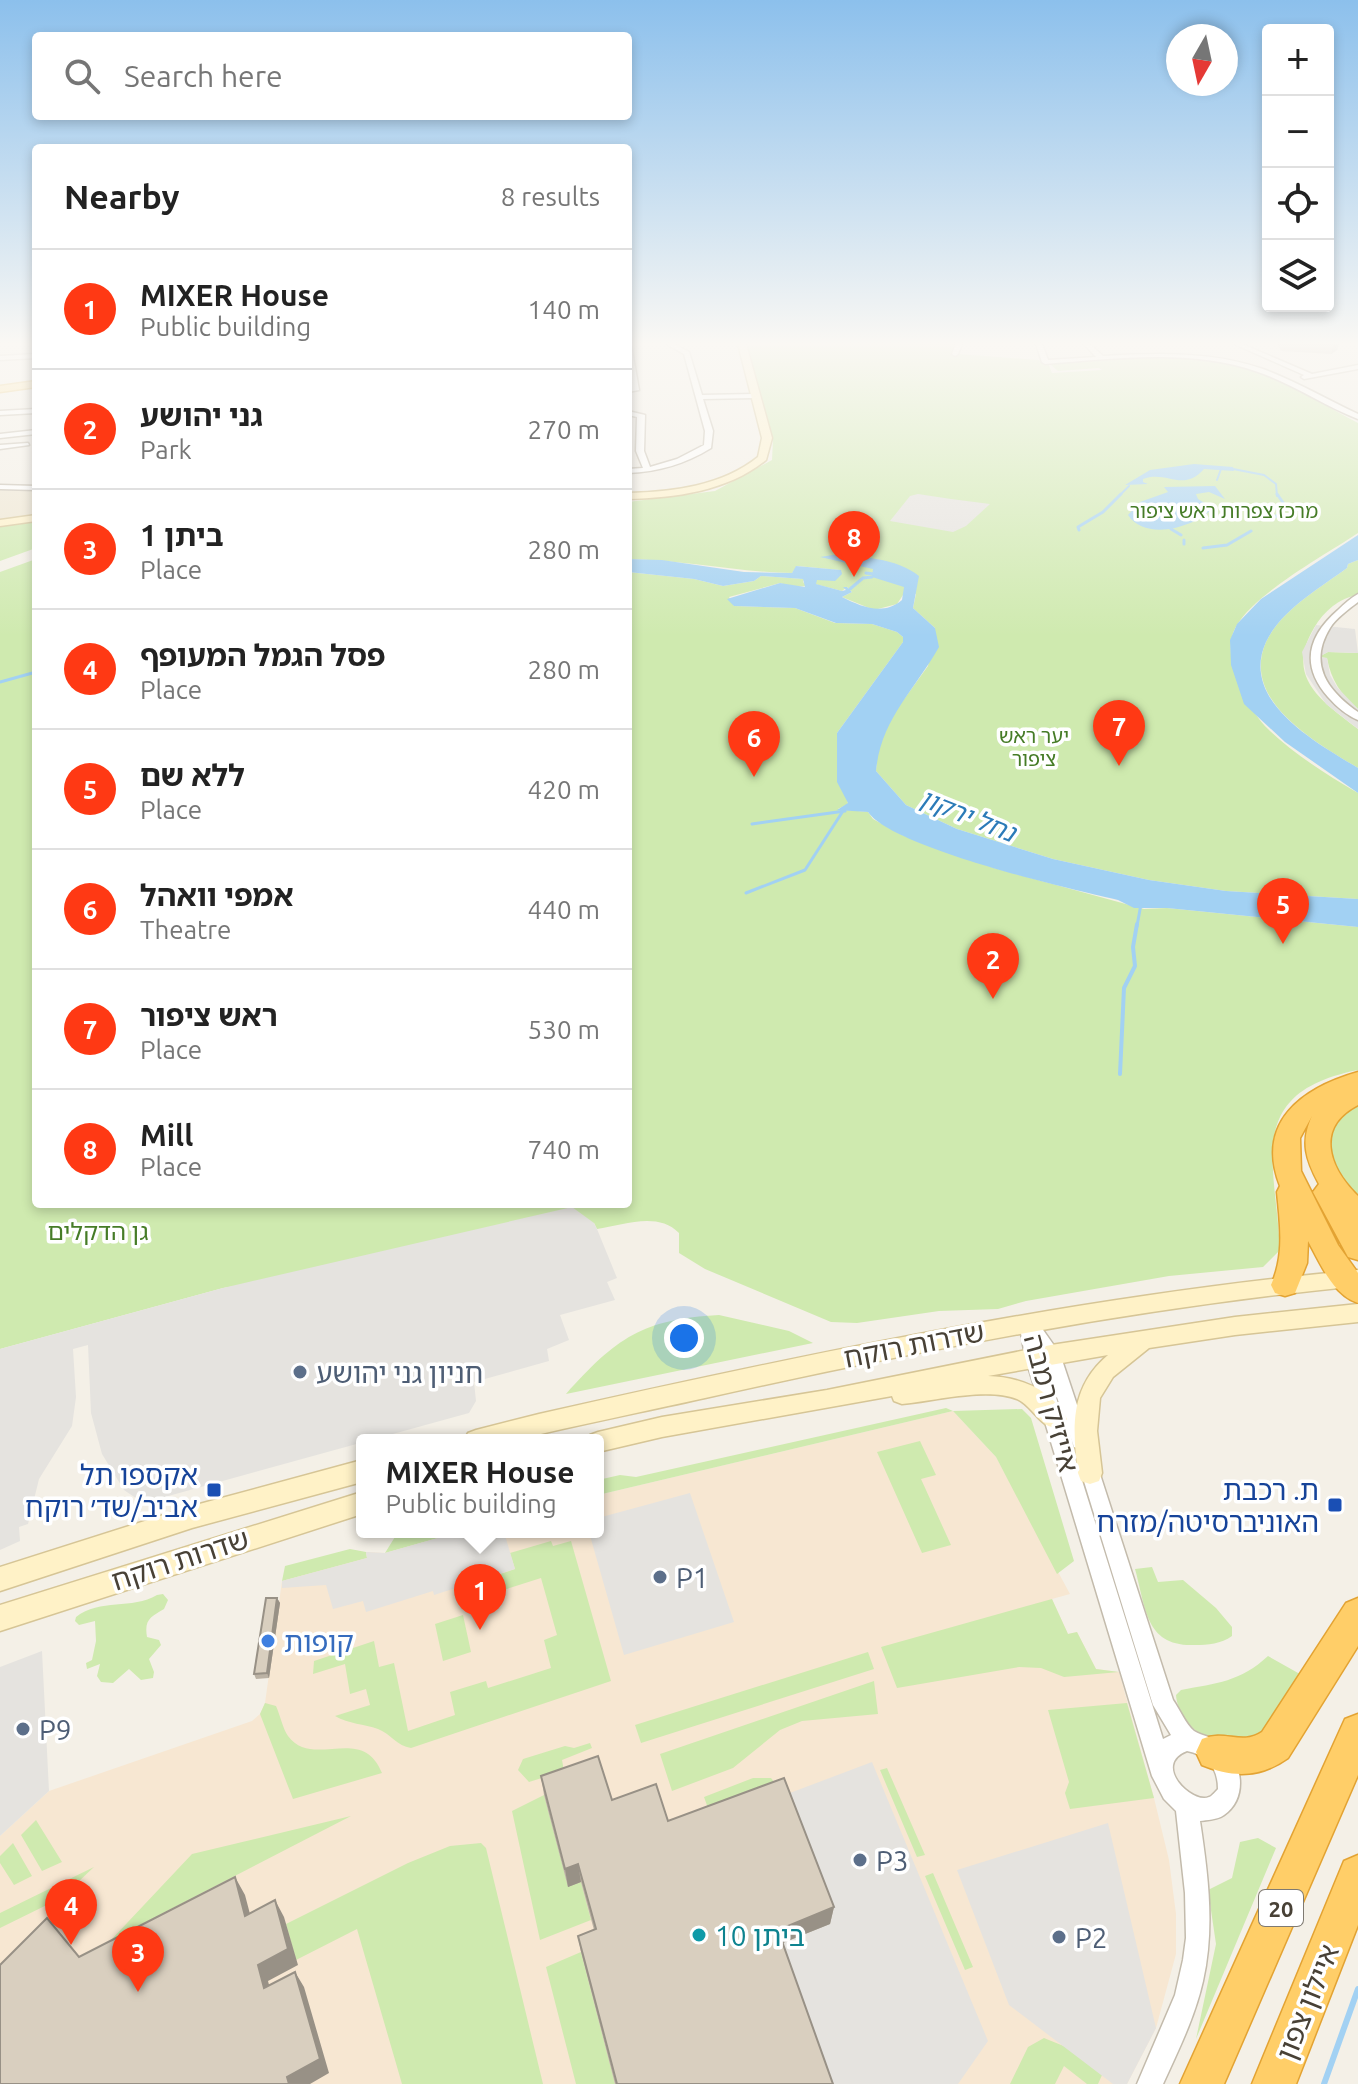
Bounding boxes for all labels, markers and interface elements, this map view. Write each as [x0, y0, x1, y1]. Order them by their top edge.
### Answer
north arrow [1166, 24, 1238, 96]
map controls [1262, 24, 1334, 312]
button: + [1262, 24, 1334, 96]
search box [32, 32, 632, 120]
icon: search [60, 54, 104, 98]
text: Search here [124, 59, 283, 93]
button: − [1262, 96, 1334, 168]
button: locate [1262, 168, 1334, 240]
text: Nearby [64, 177, 179, 215]
text: 8 results [501, 182, 600, 211]
button: layers [1262, 240, 1334, 312]
text: MIXER House [140, 278, 329, 312]
text: 1 [83, 295, 97, 324]
text: 140 m [528, 295, 600, 324]
text: Public building [140, 312, 311, 341]
text: גני יהושע [140, 398, 263, 432]
text: 2 [83, 415, 97, 444]
text: 270 m [528, 415, 600, 444]
text: Park [140, 435, 192, 464]
park label: מרכז צפרות ראש ציפור [1130, 499, 1318, 522]
pin: 8 [828, 511, 880, 577]
text: ביתן 1 [140, 518, 224, 552]
text: 3 [83, 535, 97, 564]
text: 280 m [528, 535, 600, 564]
text: Place [140, 555, 202, 584]
text: פסל הגמל המעופף [140, 638, 386, 672]
text: 4 [83, 655, 97, 684]
text: 280 m [528, 655, 600, 684]
text: Place [140, 675, 202, 704]
pin: 7 [1093, 700, 1145, 766]
pin: 6 [728, 711, 780, 777]
park label: יער ראש ציפור [999, 724, 1069, 770]
text: ללא שם [140, 758, 245, 792]
text: 5 [83, 775, 97, 804]
text: 420 m [528, 775, 600, 804]
water label: נחל ירקון [916, 783, 1022, 848]
text: Place [140, 795, 202, 824]
text: אמפי וואהל [140, 878, 293, 912]
pin: 5 [1257, 878, 1309, 944]
text: 6 [83, 895, 97, 924]
text: 440 m [528, 895, 600, 924]
text: Theatre [140, 915, 231, 944]
pin: 2 [967, 933, 1019, 999]
text: ראש ציפור [140, 998, 278, 1032]
text: 7 [83, 1015, 97, 1044]
text: 530 m [528, 1015, 600, 1044]
text: Place [140, 1035, 202, 1064]
text: Mill [140, 1118, 193, 1152]
text: 8 [83, 1135, 97, 1164]
text: 740 m [528, 1135, 600, 1164]
text: Place [140, 1152, 202, 1181]
park label: גן הדקלים [48, 1218, 148, 1245]
street label: שדרות רוקח [841, 1315, 987, 1373]
your location [664, 1318, 704, 1358]
street label: אייזיק רמבה [1019, 1331, 1085, 1475]
place label: חניון גני יהושע [316, 1357, 483, 1388]
marker: חניון גני יהושע [291, 1363, 309, 1381]
popup [356, 1434, 604, 1538]
text: MIXER House [386, 1455, 574, 1489]
place label: אקספו תל אביב/שד׳ רוקח [25, 1459, 198, 1522]
place label: ת. רכבת האוניברסיטה/מזרח [1096, 1474, 1319, 1537]
marker: אקספו תל אביב/שד׳ רוקח [205, 1481, 223, 1499]
text: Public building [386, 1489, 557, 1518]
marker: ת. רכבת האוניברסיטה/מזרח [1326, 1496, 1344, 1514]
street label: שדרות רוקח [107, 1522, 253, 1596]
place label: P1 [676, 1562, 709, 1593]
pin: 1 [454, 1564, 506, 1630]
marker: P1 [651, 1568, 669, 1586]
place label: קופות [284, 1626, 354, 1657]
marker: קופות [259, 1632, 277, 1650]
place label: P9 [39, 1714, 72, 1745]
marker: P9 [14, 1720, 32, 1738]
place label: P3 [876, 1845, 909, 1876]
marker: P3 [851, 1851, 869, 1869]
pin: 4 [45, 1879, 97, 1945]
road number: 20 [1259, 1890, 1303, 1926]
place label: ביתן 10 [715, 1920, 805, 1951]
place label: P2 [1075, 1922, 1108, 1953]
pin: 3 [112, 1926, 164, 1992]
marker: ביתן 10 [690, 1926, 708, 1944]
marker: P2 [1050, 1928, 1068, 1946]
street label: איילון צפון [1270, 1940, 1344, 2064]

